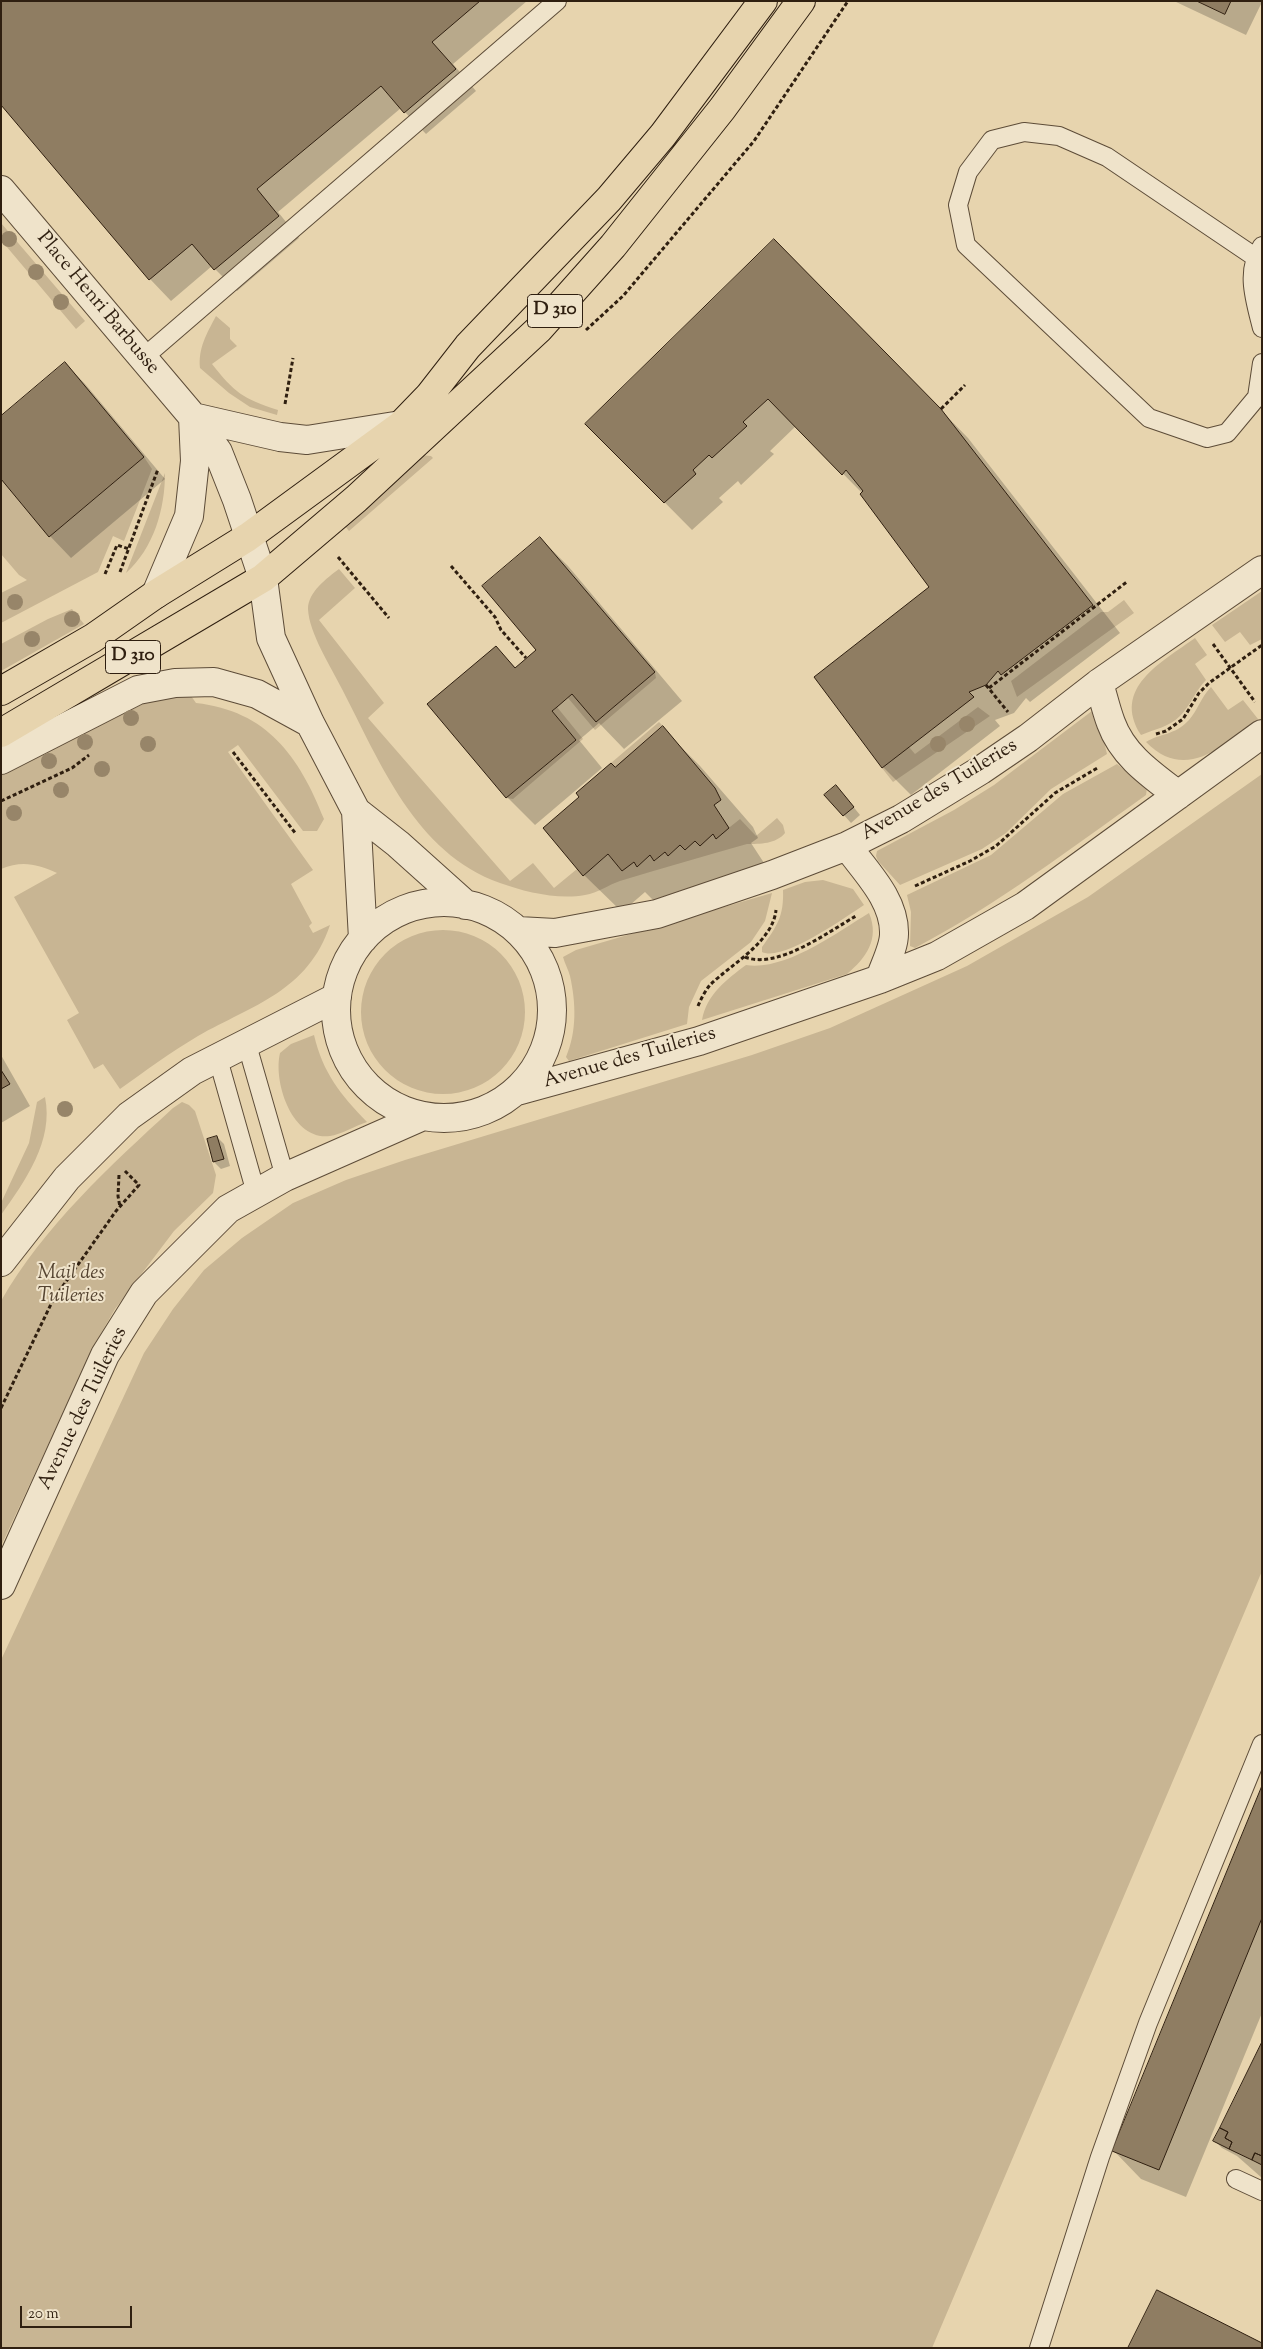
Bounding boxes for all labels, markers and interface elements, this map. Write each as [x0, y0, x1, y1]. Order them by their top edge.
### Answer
street label: Place Henri Barbusse [30, 228, 164, 380]
road number: D 310 [528, 294, 582, 328]
road number: D 310 [106, 640, 160, 674]
street label: Avenue des Tuileries [857, 735, 1023, 847]
street label: Avenue des Tuileries [541, 1023, 719, 1095]
park label: Mail des Tuileries [37, 1263, 105, 1310]
street label: Avenue des Tuileries [34, 1324, 134, 1494]
scale bar [22, 2296, 135, 2328]
text: 20 m [28, 2304, 59, 2325]

